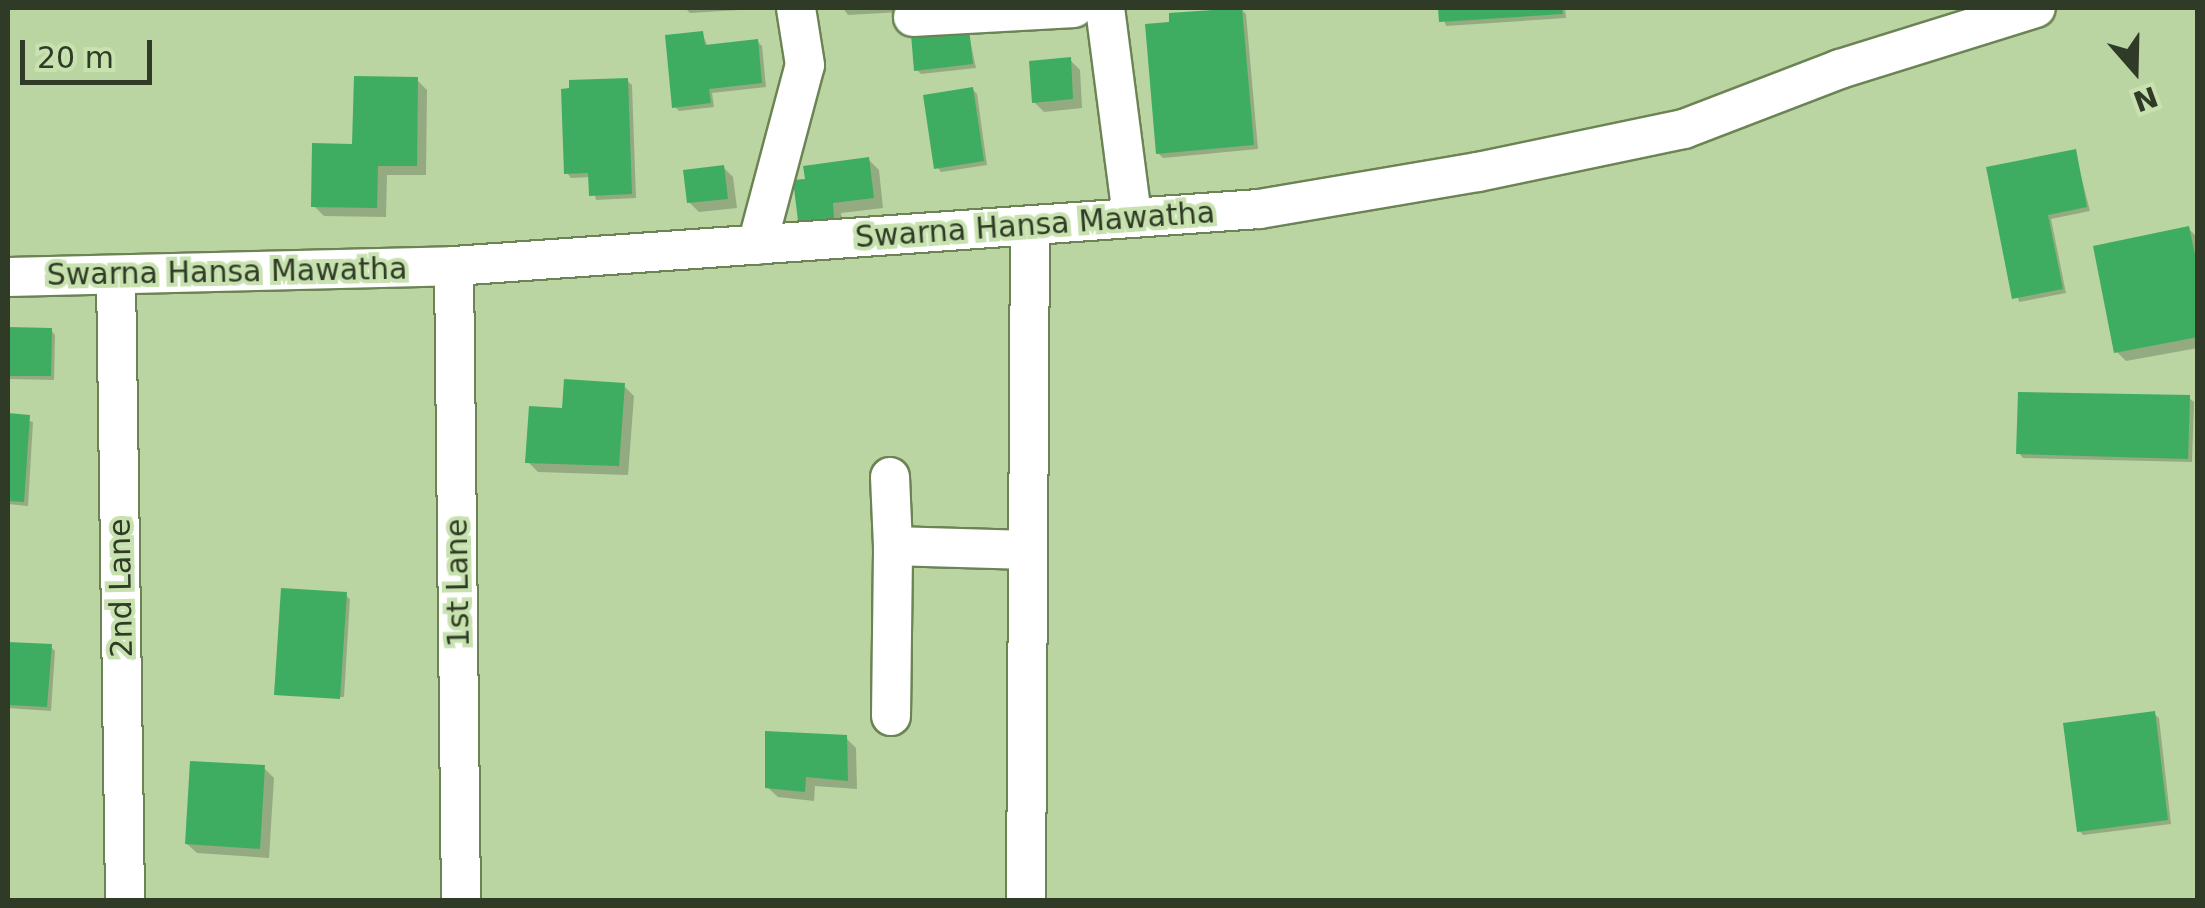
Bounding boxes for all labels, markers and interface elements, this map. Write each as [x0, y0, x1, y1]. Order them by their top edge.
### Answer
scale bar [25, 20, 158, 82]
north arrow [2085, 20, 2185, 120]
text: 20 m [37, 40, 114, 75]
text: N [2129, 79, 2162, 118]
street label: Swarna Hansa Mawatha [854, 194, 1216, 256]
street label: Swarna Hansa Mawatha [46, 251, 408, 293]
street label: 2nd Lane [102, 518, 140, 658]
street label: 1st Lane [439, 518, 477, 648]

